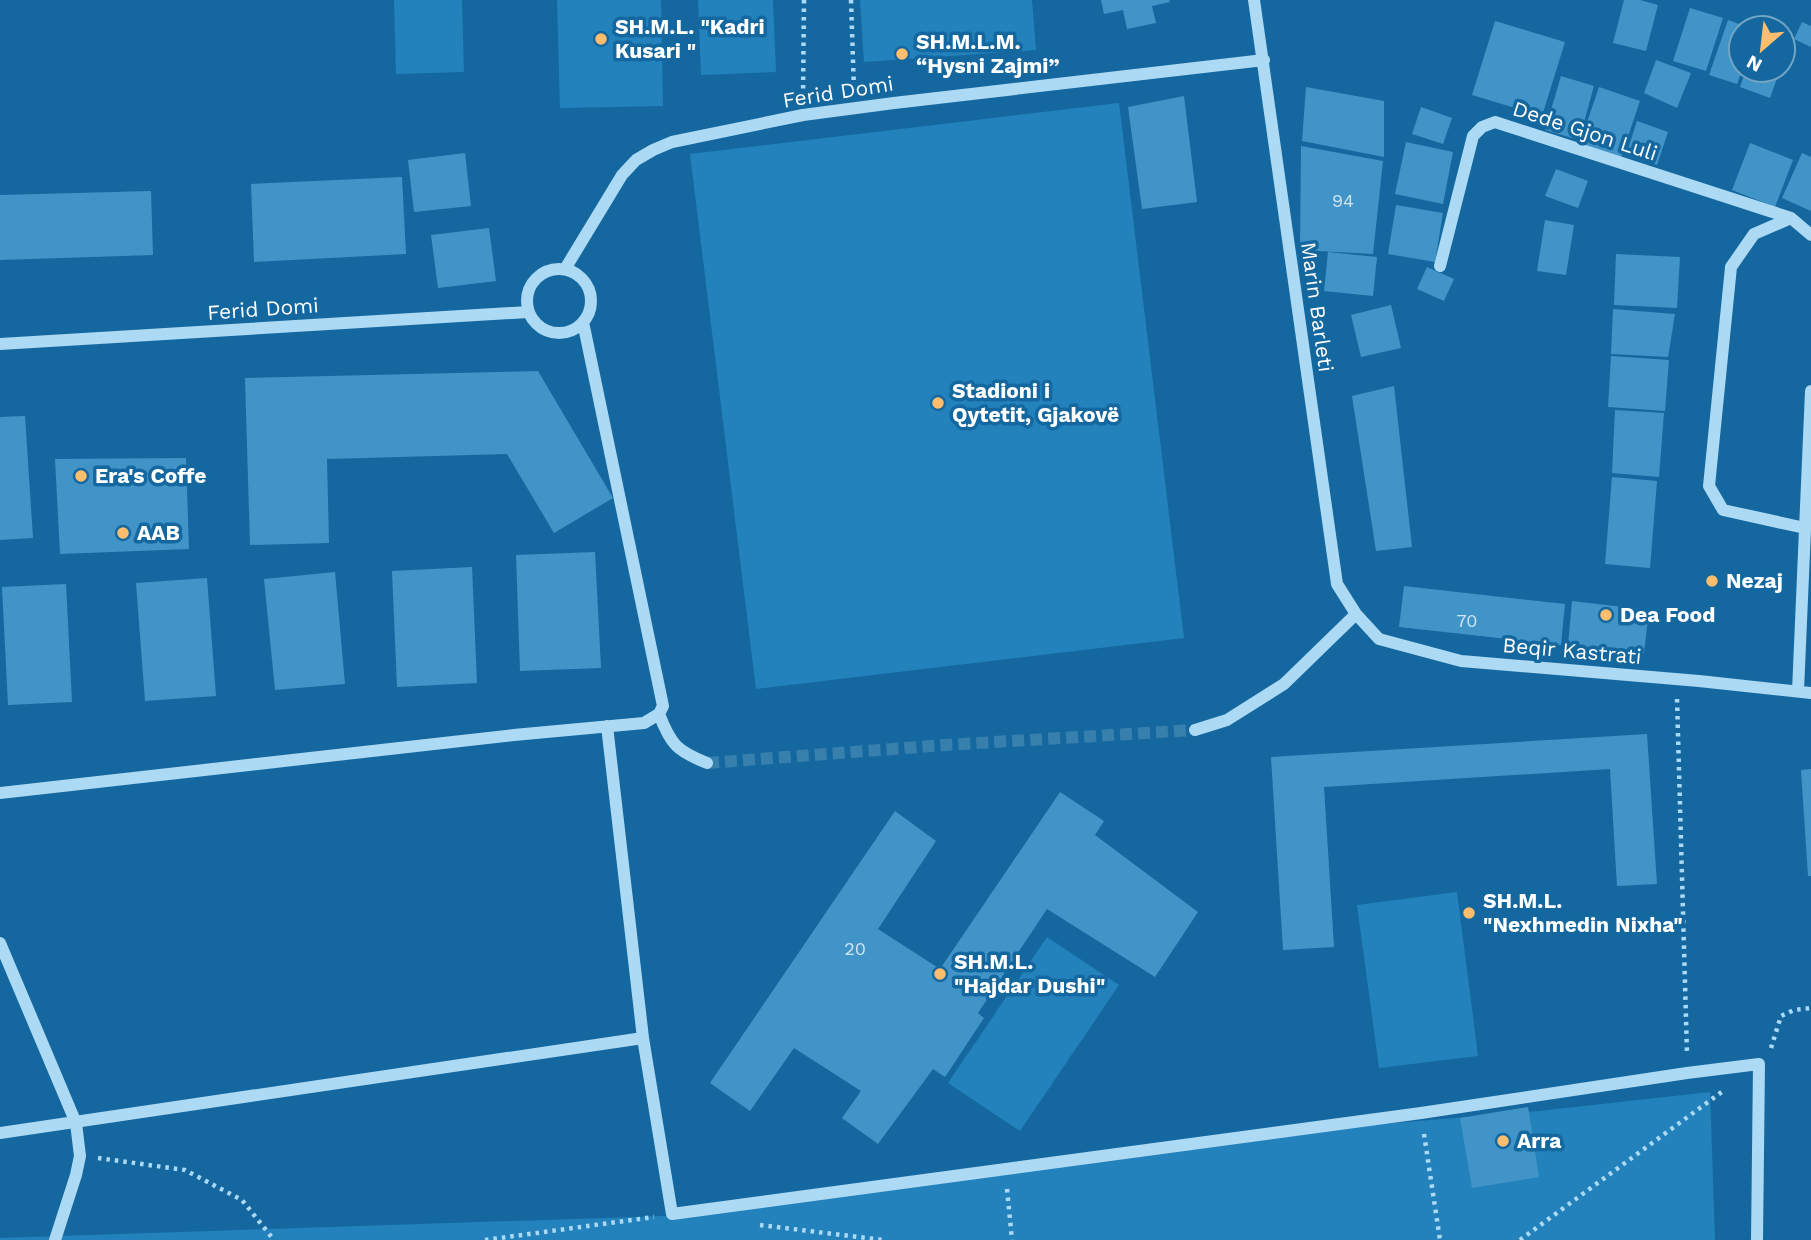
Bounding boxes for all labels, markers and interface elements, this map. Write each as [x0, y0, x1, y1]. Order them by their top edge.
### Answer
place label: SH.M.L. "Kadri Kusari " [615, 14, 765, 63]
north arrow [1727, 14, 1797, 84]
place label: SH.M.L.M. “Hysni Zajmi” [916, 29, 1060, 78]
marker: SH.M.L. "Kadri Kusari " [593, 31, 609, 47]
marker: SH.M.L.M. “Hysni Zajmi” [894, 46, 910, 62]
text: N [1743, 50, 1766, 77]
street label: Ferid Domi [781, 70, 895, 113]
street label: Dede Gjon Luli [1510, 95, 1661, 166]
house number: 94 [1332, 190, 1354, 211]
street label: Marin Barleti [1296, 240, 1339, 373]
street label: Ferid Domi [206, 292, 319, 325]
place label: Stadioni i Qytetit, Gjakovë [952, 378, 1119, 427]
marker: Stadioni i Qytetit, Gjakovë [930, 395, 946, 411]
place label: Era's Coffe [95, 463, 207, 488]
marker: Era's Coffe [73, 468, 89, 484]
place label: AAB [137, 520, 180, 545]
marker: AAB [115, 525, 131, 541]
place label: Nezaj [1726, 568, 1783, 593]
marker: Nezaj [1704, 573, 1720, 589]
place label: Dea Food [1620, 602, 1715, 627]
marker: Dea Food [1598, 607, 1614, 623]
house number: 70 [1457, 610, 1477, 631]
street label: Beqir Kastrati [1502, 632, 1642, 669]
place label: SH.M.L. "Nexhmedin Nixha" [1483, 888, 1683, 937]
marker: SH.M.L. "Nexhmedin Nixha" [1461, 905, 1477, 921]
house number: 20 [844, 938, 866, 959]
place label: SH.M.L. "Hajdar Dushi" [954, 949, 1105, 998]
marker: SH.M.L. "Hajdar Dushi" [932, 966, 948, 982]
place label: Arra [1517, 1128, 1562, 1153]
marker: Arra [1495, 1133, 1511, 1149]

